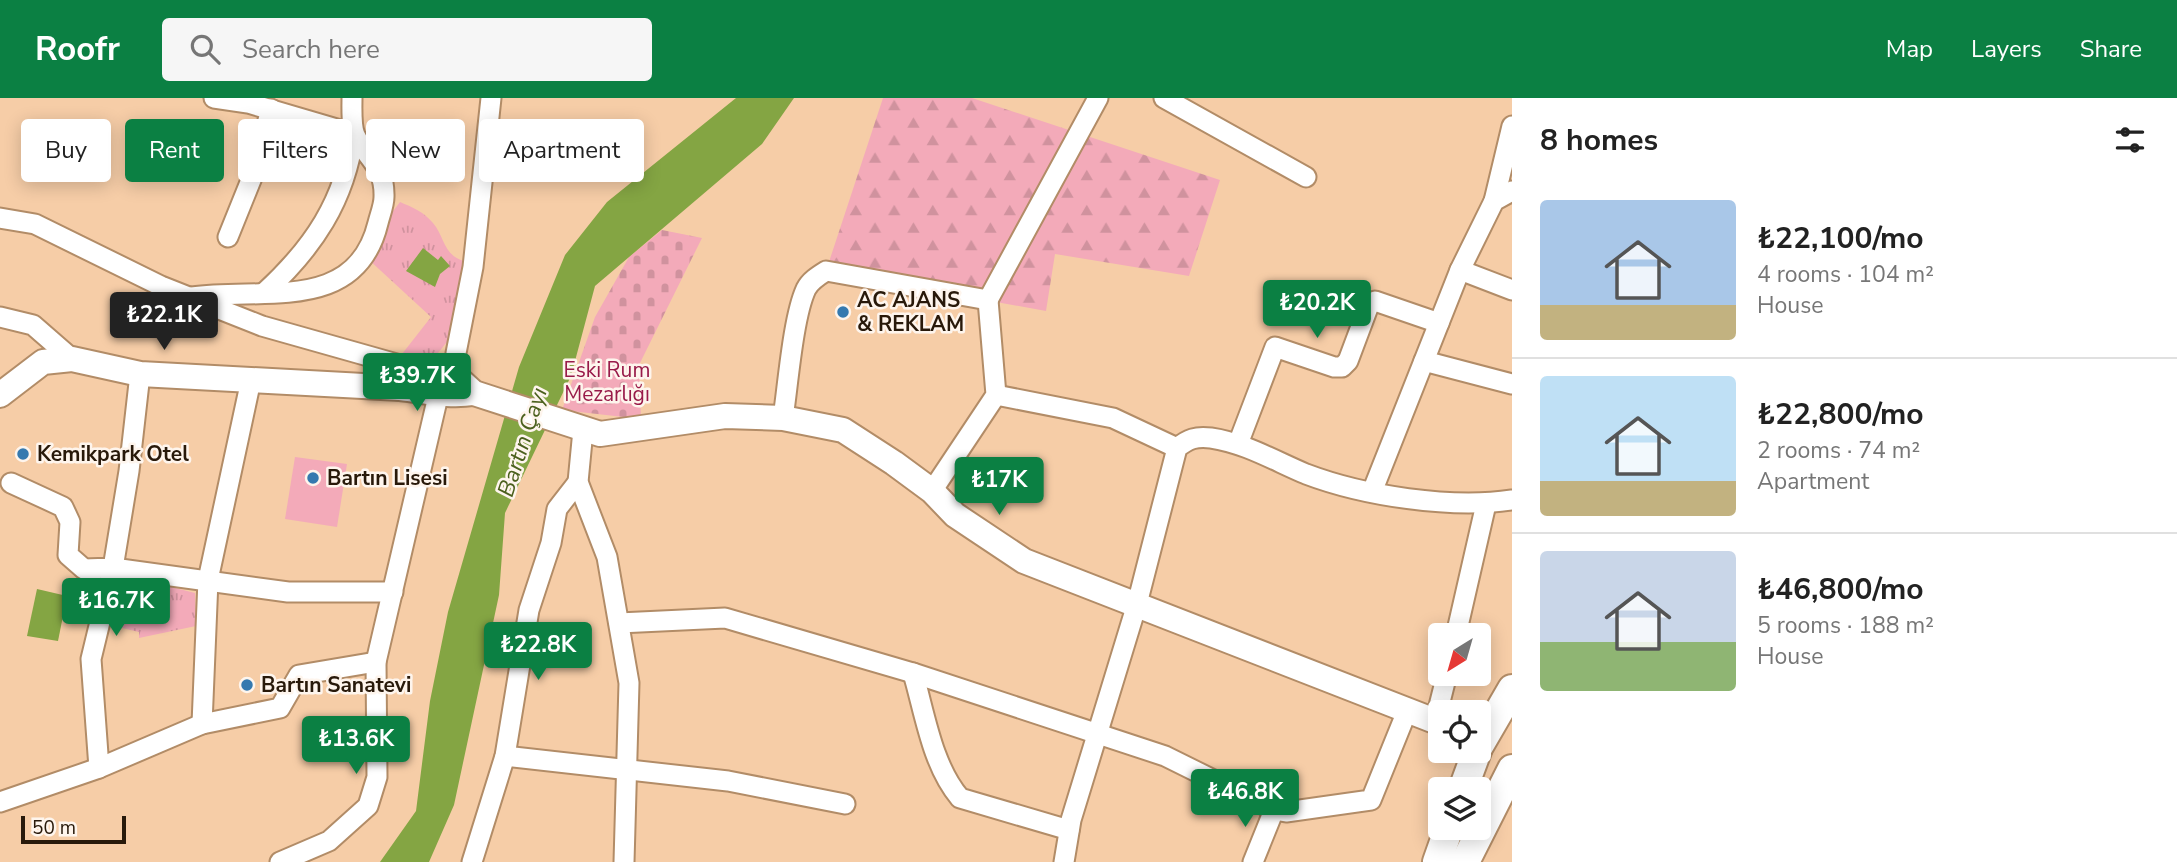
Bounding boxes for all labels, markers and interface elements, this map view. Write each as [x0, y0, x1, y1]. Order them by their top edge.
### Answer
search box [162, 18, 652, 81]
text: Roofr [35, 27, 120, 72]
icon: search [186, 30, 224, 68]
text: Search here [242, 32, 380, 67]
text: Map [1886, 33, 1933, 65]
text: Layers [1971, 33, 2042, 65]
text: Share [2080, 33, 2142, 65]
chip: Buy [21, 119, 111, 182]
chip: Rent [125, 119, 224, 182]
chip: Filters [238, 119, 352, 182]
chip: New [366, 119, 465, 182]
chip: Apartment [479, 119, 644, 182]
text: 8 homes [1540, 120, 1658, 161]
icon: filters [2111, 121, 2149, 159]
text: ₺22,100/mo [1757, 218, 1924, 259]
icon: home [1596, 228, 1680, 312]
text: 4 rooms · 104 m² [1757, 259, 1934, 290]
pin: ₺20.2K [1260, 280, 1374, 340]
place label: AC AJANS & REKLAM [857, 286, 964, 338]
text: ₺20.2K [1279, 287, 1355, 318]
text: House [1757, 290, 1824, 321]
pin: ₺22.1K [107, 292, 221, 352]
text: ₺22.1K [126, 299, 202, 330]
marker: AC AJANS & REKLAM [835, 304, 851, 320]
pin: ₺39.7K [360, 354, 474, 413]
park label: Eski Rum Mezarlığı [564, 356, 650, 408]
text: ₺39.7K [379, 360, 455, 391]
water label: Bartın Çayı [490, 383, 555, 501]
text: ₺22,800/mo [1757, 394, 1924, 435]
icon: home [1596, 404, 1680, 488]
text: 2 rooms · 74 m² [1757, 435, 1920, 466]
place label: Kemikpark Otel [37, 440, 189, 468]
marker: Kemikpark Otel [15, 446, 31, 462]
pin: ₺17K [958, 458, 1040, 517]
place label: Bartın Lisesi [327, 464, 448, 492]
text: ₺17K [971, 464, 1027, 495]
text: Apartment [1757, 466, 1869, 497]
marker: Bartın Lisesi [305, 470, 321, 486]
text: ₺46,800/mo [1757, 569, 1924, 610]
pin: ₺16.7K [59, 578, 173, 638]
icon: home [1596, 579, 1680, 663]
text: ₺16.7K [78, 585, 154, 616]
text: 5 rooms · 188 m² [1757, 610, 1934, 641]
pin: ₺22.8K [481, 622, 595, 682]
north arrow [1428, 623, 1491, 686]
map controls [1428, 623, 1491, 840]
text: ₺22.8K [500, 629, 576, 660]
text: House [1757, 641, 1824, 672]
place label: Bartın Sanatevi [261, 671, 411, 699]
marker: Bartın Sanatevi [239, 677, 255, 693]
button: locate [1428, 700, 1491, 763]
pin: ₺13.6K [299, 716, 413, 776]
text: ₺13.6K [318, 723, 394, 754]
pin: ₺46.8K [1188, 770, 1302, 829]
text: ₺46.8K [1207, 776, 1283, 807]
button: layers [1428, 777, 1491, 840]
scale bar [21, 813, 126, 845]
text: 50 m [32, 815, 76, 841]

